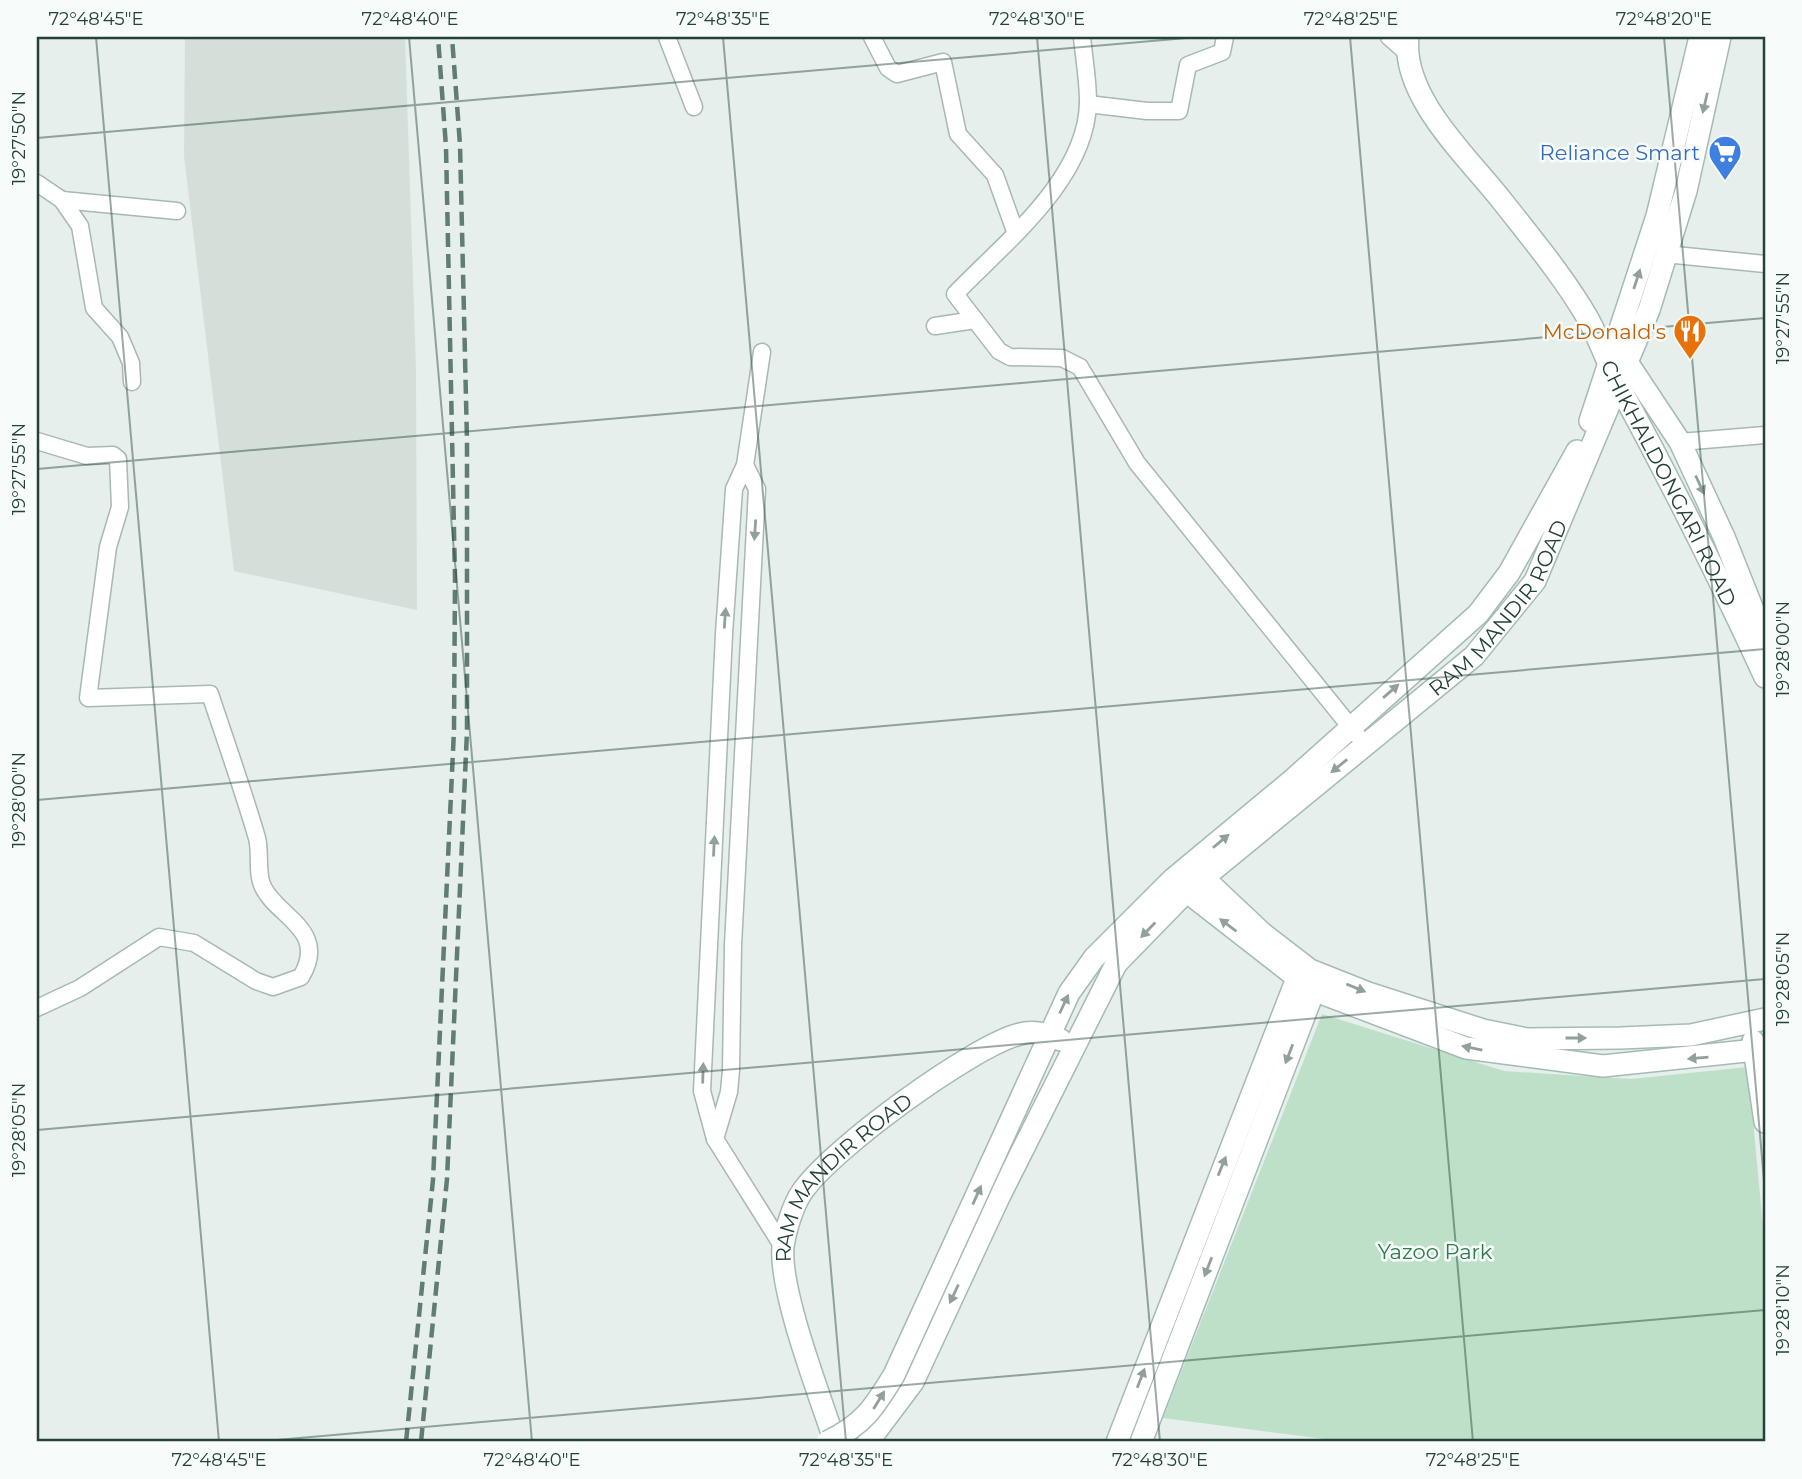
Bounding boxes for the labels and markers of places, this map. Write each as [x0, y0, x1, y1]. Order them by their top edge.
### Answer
supermarket icon: Reliance Smart [1706, 133, 1744, 182]
place label: Reliance Smart [1540, 140, 1700, 165]
restaurant icon: McDonald's [1671, 312, 1709, 361]
place label: McDonald's [1543, 319, 1666, 344]

